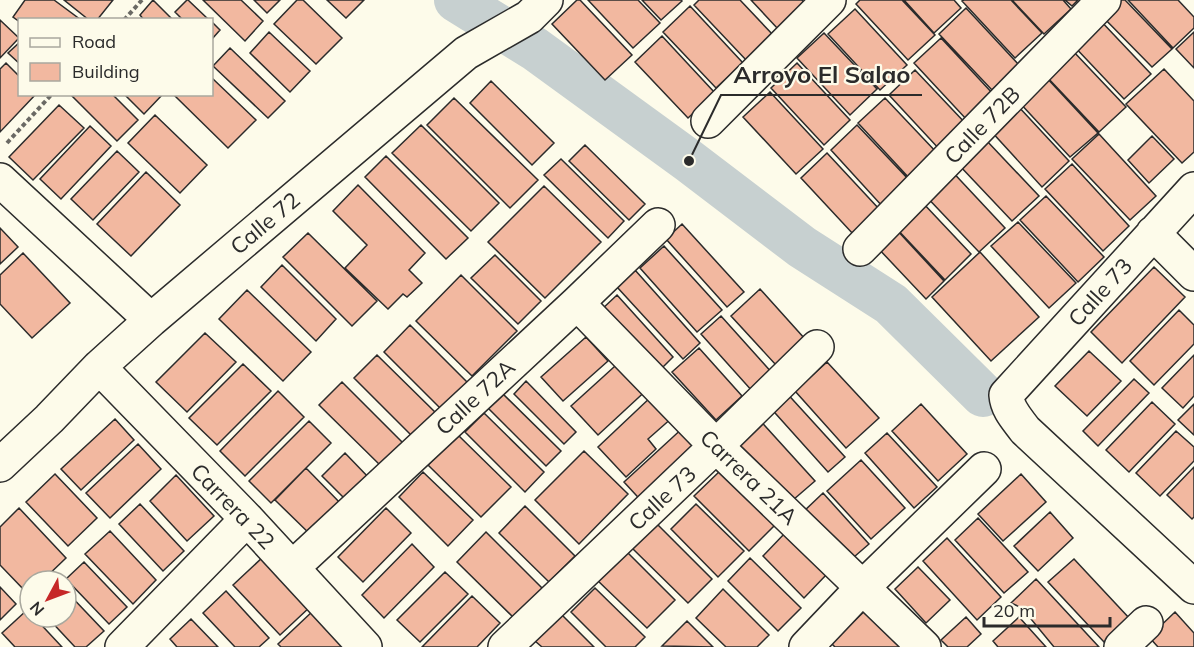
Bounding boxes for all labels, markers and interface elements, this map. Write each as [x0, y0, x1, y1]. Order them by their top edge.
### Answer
legend [18, 18, 213, 96]
text: Road [72, 30, 116, 53]
callout: Arroyo El Salao [721, 53, 922, 95]
text: Arroyo El Salao [733, 59, 911, 89]
text: Building [72, 60, 140, 83]
street label: Calle 72B [938, 80, 1026, 170]
street label: Calle 72 [224, 186, 306, 260]
street label: Calle 73 [1062, 252, 1138, 332]
street label: Calle 72A [429, 353, 521, 441]
street label: Carrera 21A [694, 423, 804, 531]
street label: Carrera 22 [185, 457, 281, 555]
street label: Calle 73 [622, 460, 702, 536]
north arrow [18, 569, 78, 629]
scale bar [984, 590, 1110, 628]
text: N [25, 598, 48, 620]
text: 20 m [993, 599, 1035, 622]

